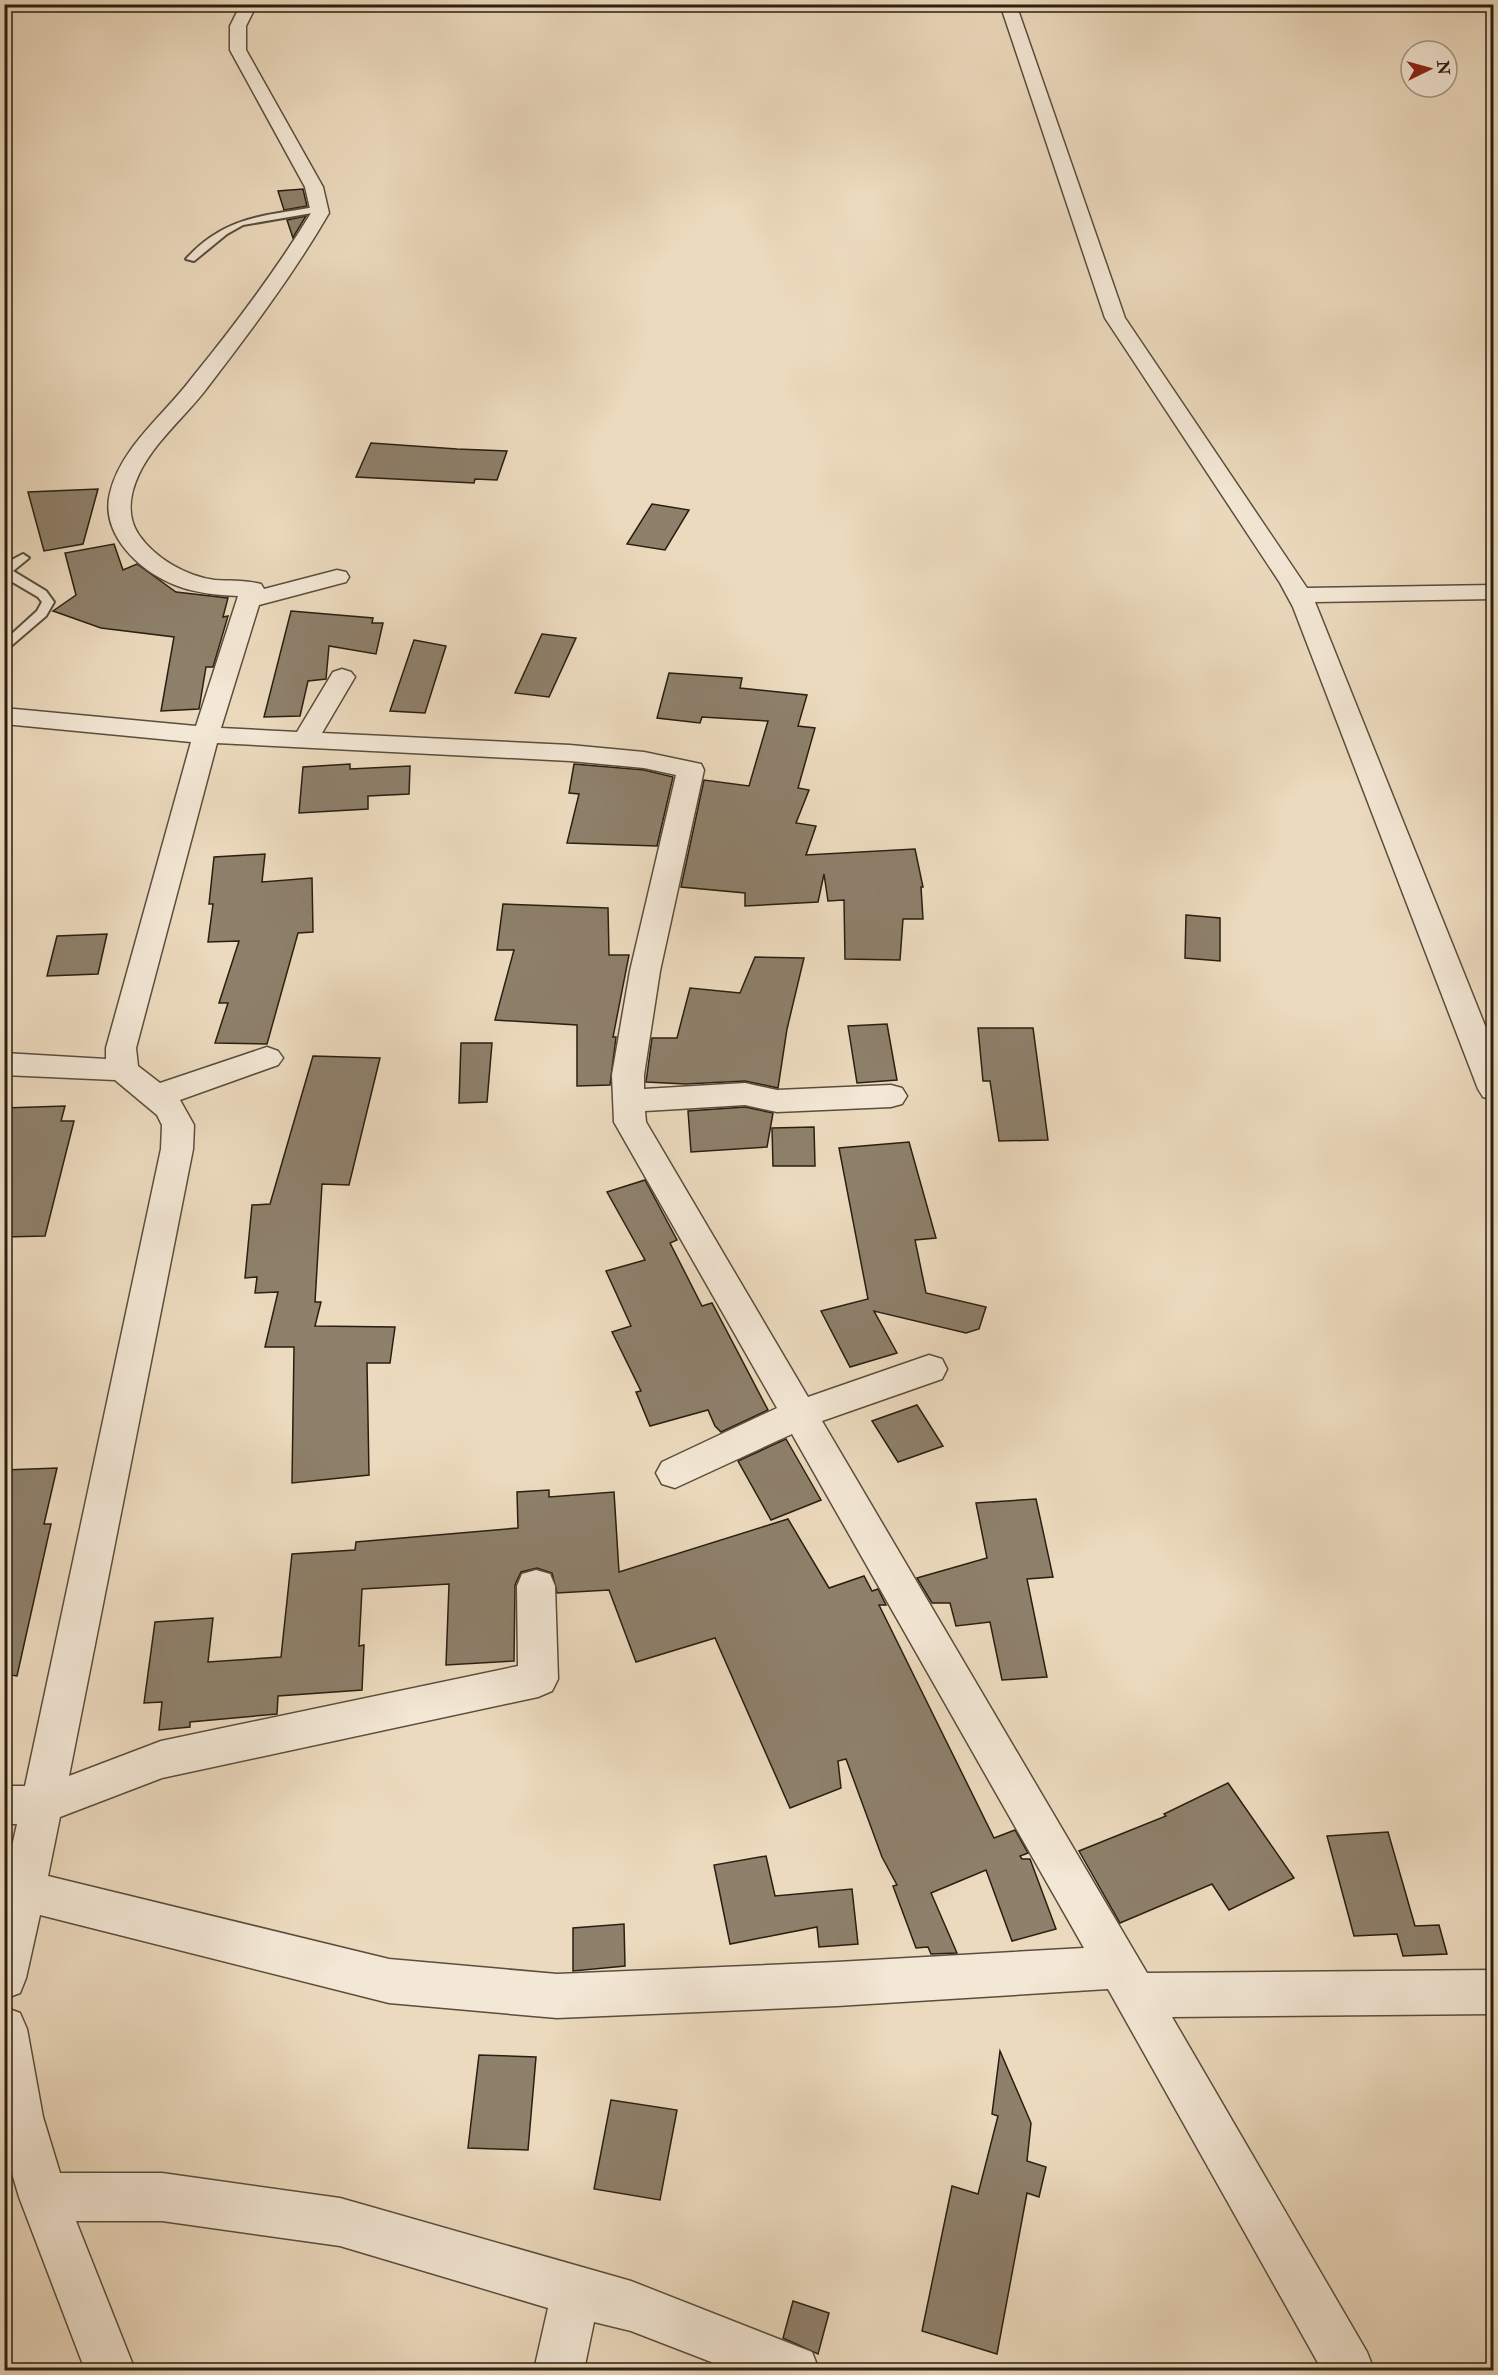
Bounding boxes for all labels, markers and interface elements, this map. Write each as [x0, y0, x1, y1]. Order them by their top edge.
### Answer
north arrow [1399, 39, 1459, 99]
text: N [1432, 59, 1454, 76]

